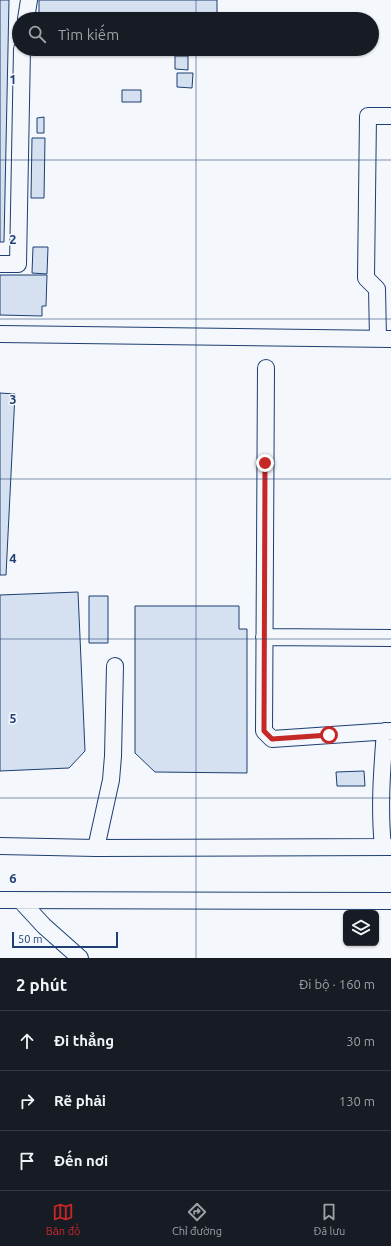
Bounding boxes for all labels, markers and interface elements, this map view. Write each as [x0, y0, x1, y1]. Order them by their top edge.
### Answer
search box [12, 12, 379, 56]
icon: search [26, 23, 48, 45]
text: Tìm kiếm [58, 26, 119, 43]
text: 1 [9, 72, 17, 86]
text: 2 [9, 232, 17, 246]
text: 3 [9, 392, 17, 406]
route end [256, 454, 274, 472]
text: 4 [9, 551, 17, 565]
text: 5 [9, 711, 17, 725]
route start [320, 726, 338, 744]
text: 6 [9, 871, 17, 885]
map controls [343, 910, 379, 946]
button: layers [343, 910, 379, 946]
scale bar [12, 930, 118, 949]
text: 50 m [18, 933, 42, 945]
text: 2 phút [16, 975, 67, 994]
text: Đi bộ · 160 m [299, 977, 375, 991]
icon: ahead [16, 1030, 38, 1052]
text: Đi thẳng [54, 1032, 114, 1049]
text: 30 m [346, 1034, 375, 1048]
icon: right [16, 1090, 38, 1112]
text: Rẽ phải [54, 1092, 106, 1109]
text: 130 m [339, 1094, 375, 1108]
icon: arrive [16, 1150, 38, 1172]
text: Đến nơi [54, 1152, 108, 1169]
tab: Bản đồ [46, 1201, 81, 1237]
tab: Chỉ đường [172, 1201, 222, 1237]
tab: Đã lưu [314, 1201, 345, 1237]

